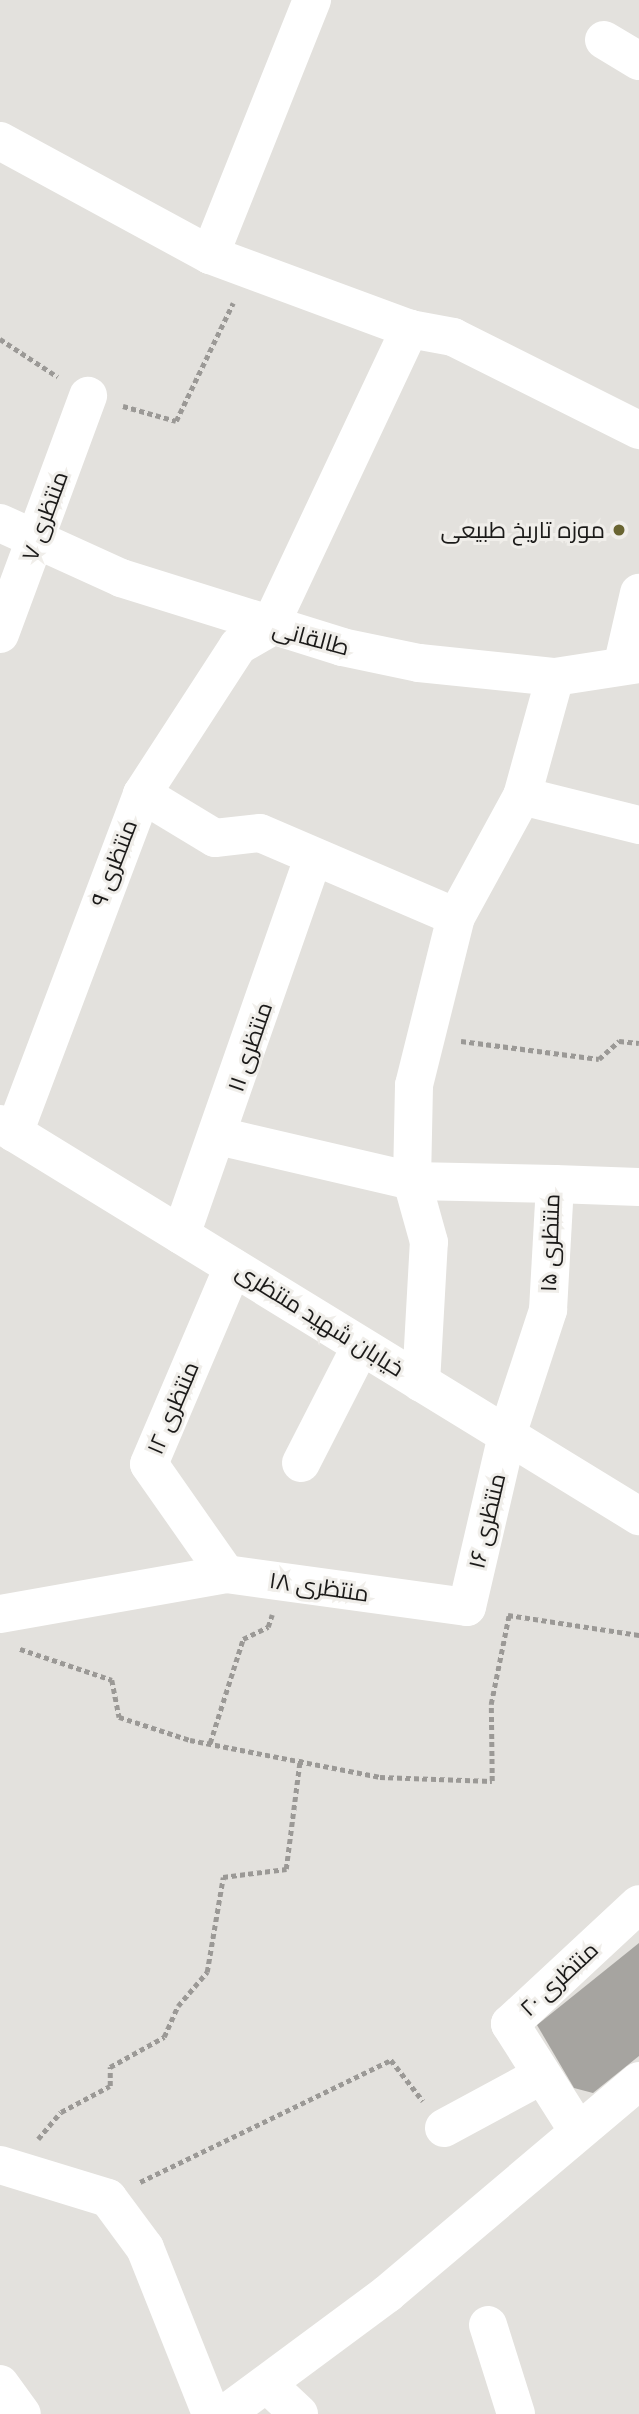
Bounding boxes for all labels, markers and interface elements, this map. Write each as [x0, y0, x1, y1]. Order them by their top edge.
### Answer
street label: منتظری ۷ [16, 467, 74, 565]
place label: موزه تاریخ طبیعی [441, 516, 605, 544]
marker: موزه تاریخ طبیعی [611, 522, 627, 538]
street label: طالقانی [270, 615, 352, 661]
street label: منتظری ۹ [85, 816, 143, 910]
street label: منتظری ۱۱ [222, 998, 278, 1096]
street label: منتظری ۱۵ [534, 1193, 566, 1293]
street label: خیابان شهید منتظری [231, 1257, 409, 1383]
street label: منتظری ۱۲ [141, 1357, 205, 1459]
street label: منتظری ۱۶ [463, 1471, 511, 1571]
street label: منتظری ۱۸ [267, 1566, 371, 1608]
street label: منتظری ۲۰ [514, 1936, 604, 2022]

